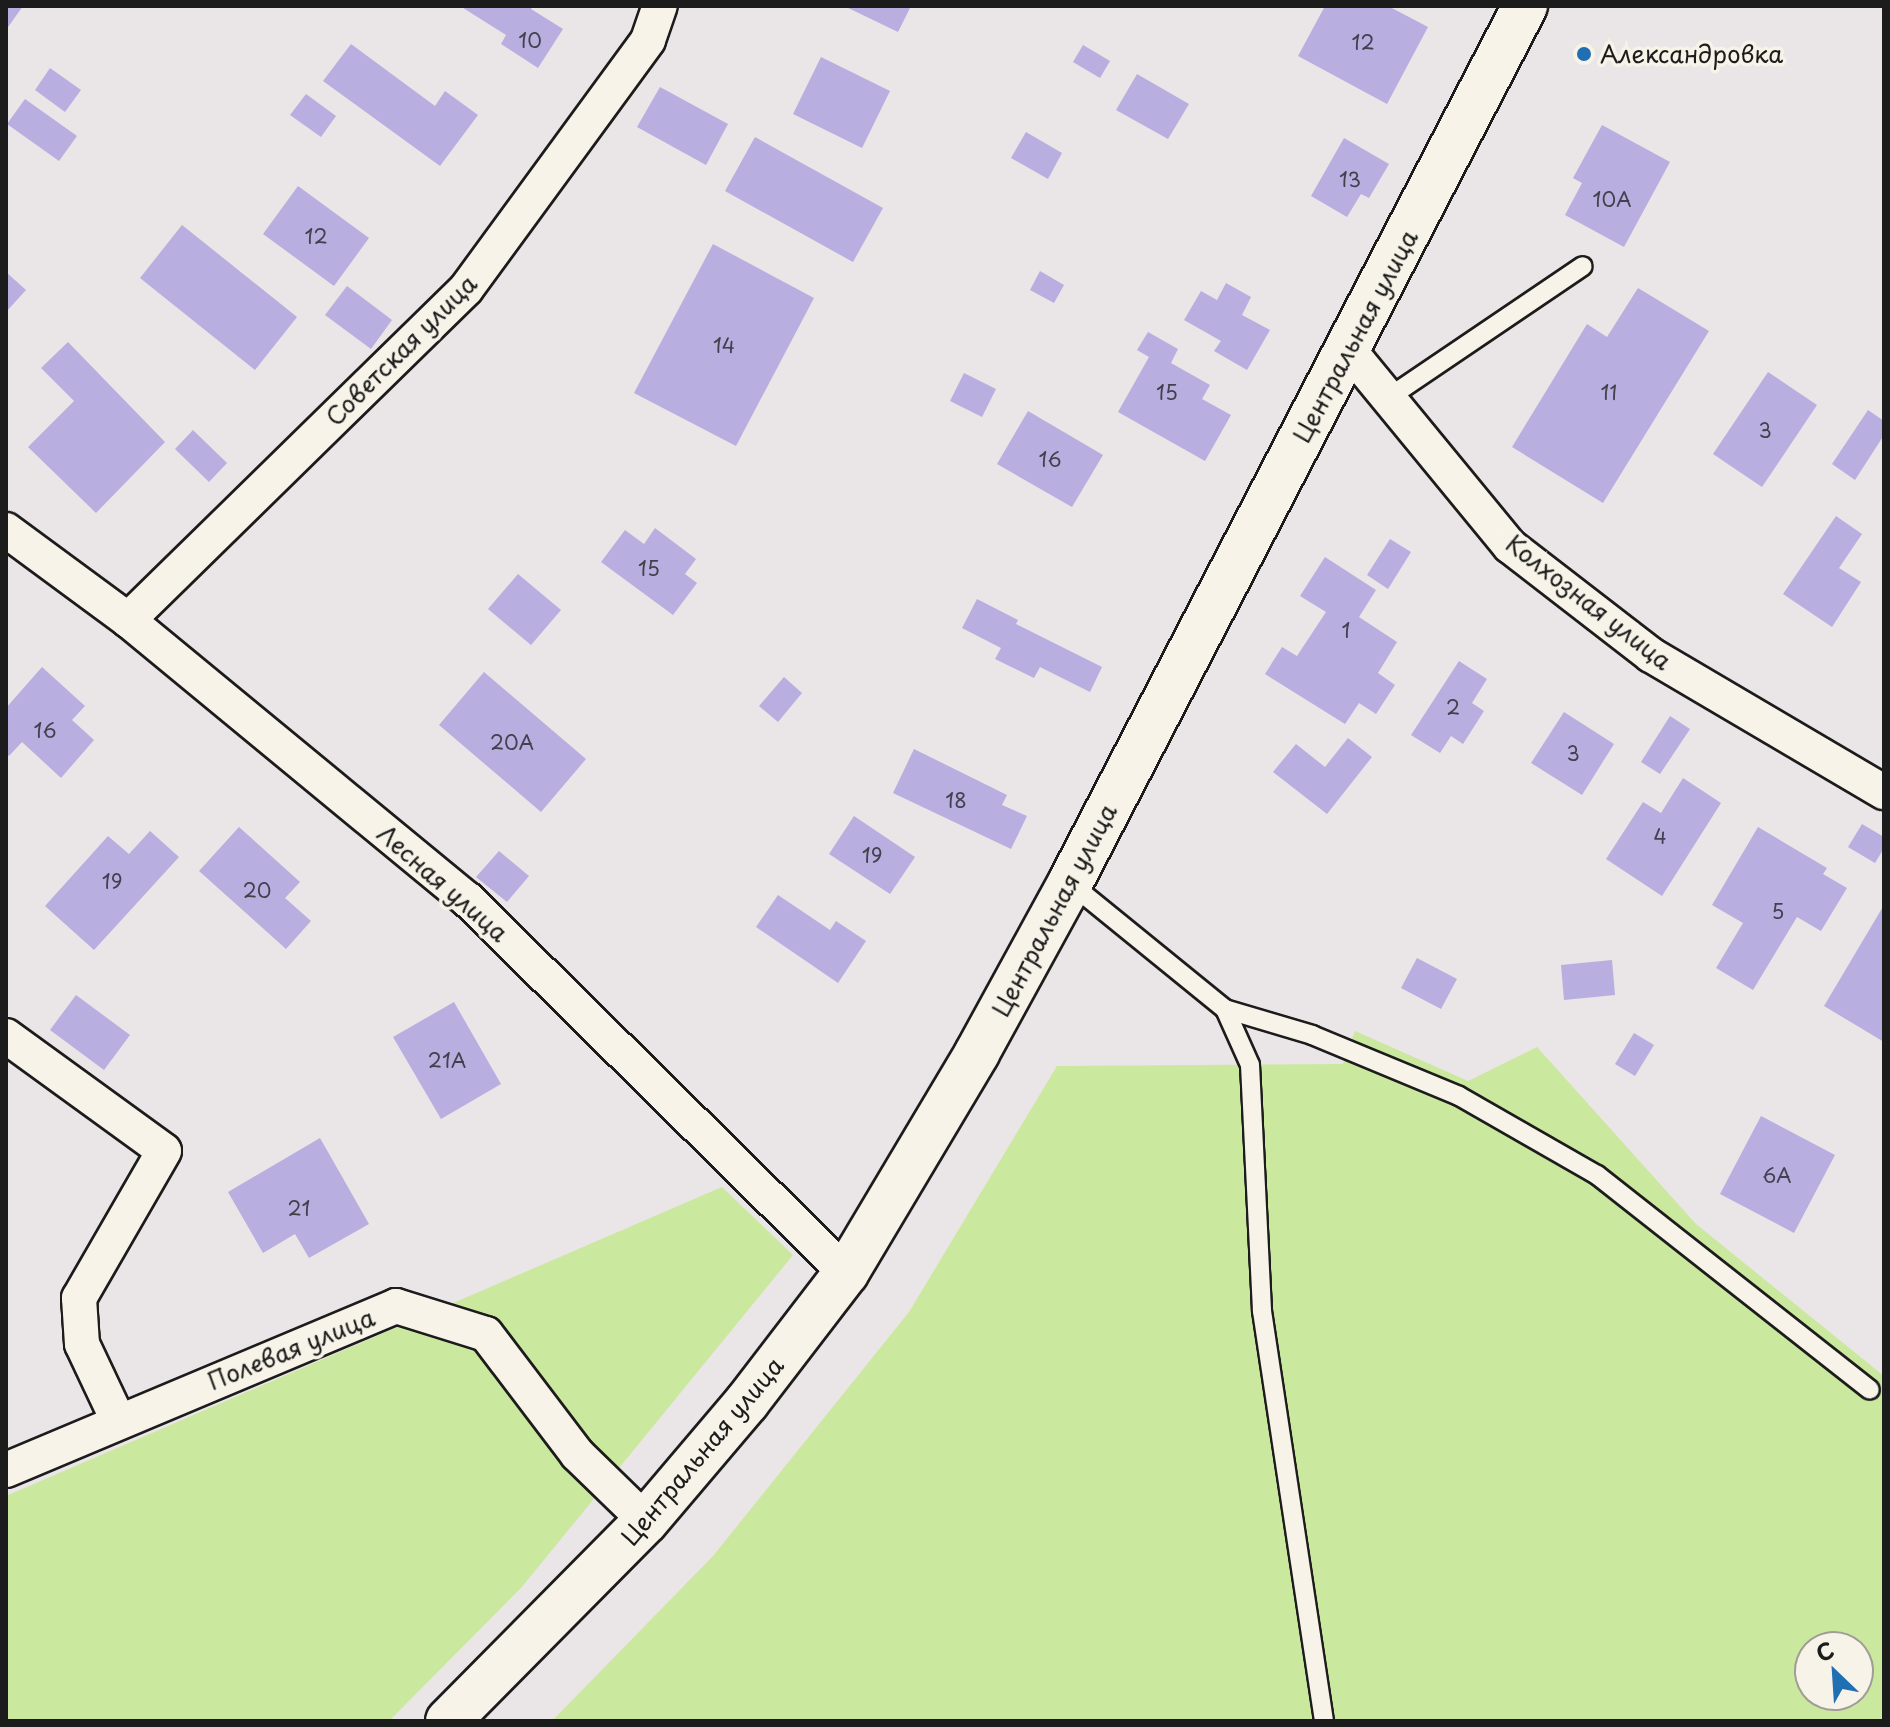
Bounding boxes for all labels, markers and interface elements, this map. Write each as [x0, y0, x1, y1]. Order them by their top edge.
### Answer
house number: 10 [518, 28, 542, 52]
house number: 12 [1351, 30, 1375, 54]
place label: Александровка [1600, 40, 1783, 68]
marker: Александровка [1575, 45, 1593, 63]
house number: 13 [1339, 167, 1361, 191]
house number: 10А [1593, 187, 1631, 211]
house number: 12 [304, 224, 328, 248]
street label: Центральная улица [1287, 225, 1423, 447]
street label: Советская улица [319, 268, 483, 432]
house number: 14 [713, 333, 735, 357]
house number: 15 [1156, 380, 1178, 404]
house number: 11 [1601, 380, 1617, 404]
house number: 3 [1758, 418, 1772, 442]
house number: 16 [1039, 447, 1061, 471]
street label: Колхозная улица [1500, 528, 1678, 676]
house number: 15 [638, 556, 660, 580]
house number: 1 [1342, 618, 1350, 642]
house number: 2 [1446, 695, 1460, 719]
house number: 16 [34, 718, 56, 742]
house number: 20А [490, 730, 534, 754]
house number: 3 [1566, 741, 1580, 765]
house number: 18 [945, 788, 967, 812]
street label: Центральная улица [986, 799, 1122, 1021]
street label: Лесная улица [371, 818, 515, 948]
house number: 4 [1653, 824, 1667, 848]
house number: 19 [862, 843, 882, 867]
house number: 19 [102, 869, 122, 893]
house number: 20 [243, 878, 271, 902]
house number: 5 [1772, 899, 1784, 923]
house number: 21А [428, 1048, 466, 1072]
house number: 6А [1762, 1163, 1792, 1187]
house number: 21 [287, 1196, 311, 1220]
street label: Полевая улица [203, 1302, 379, 1396]
street label: Центральная улица [615, 1351, 789, 1551]
north arrow [1794, 1631, 1874, 1711]
text: С [1810, 1632, 1839, 1669]

